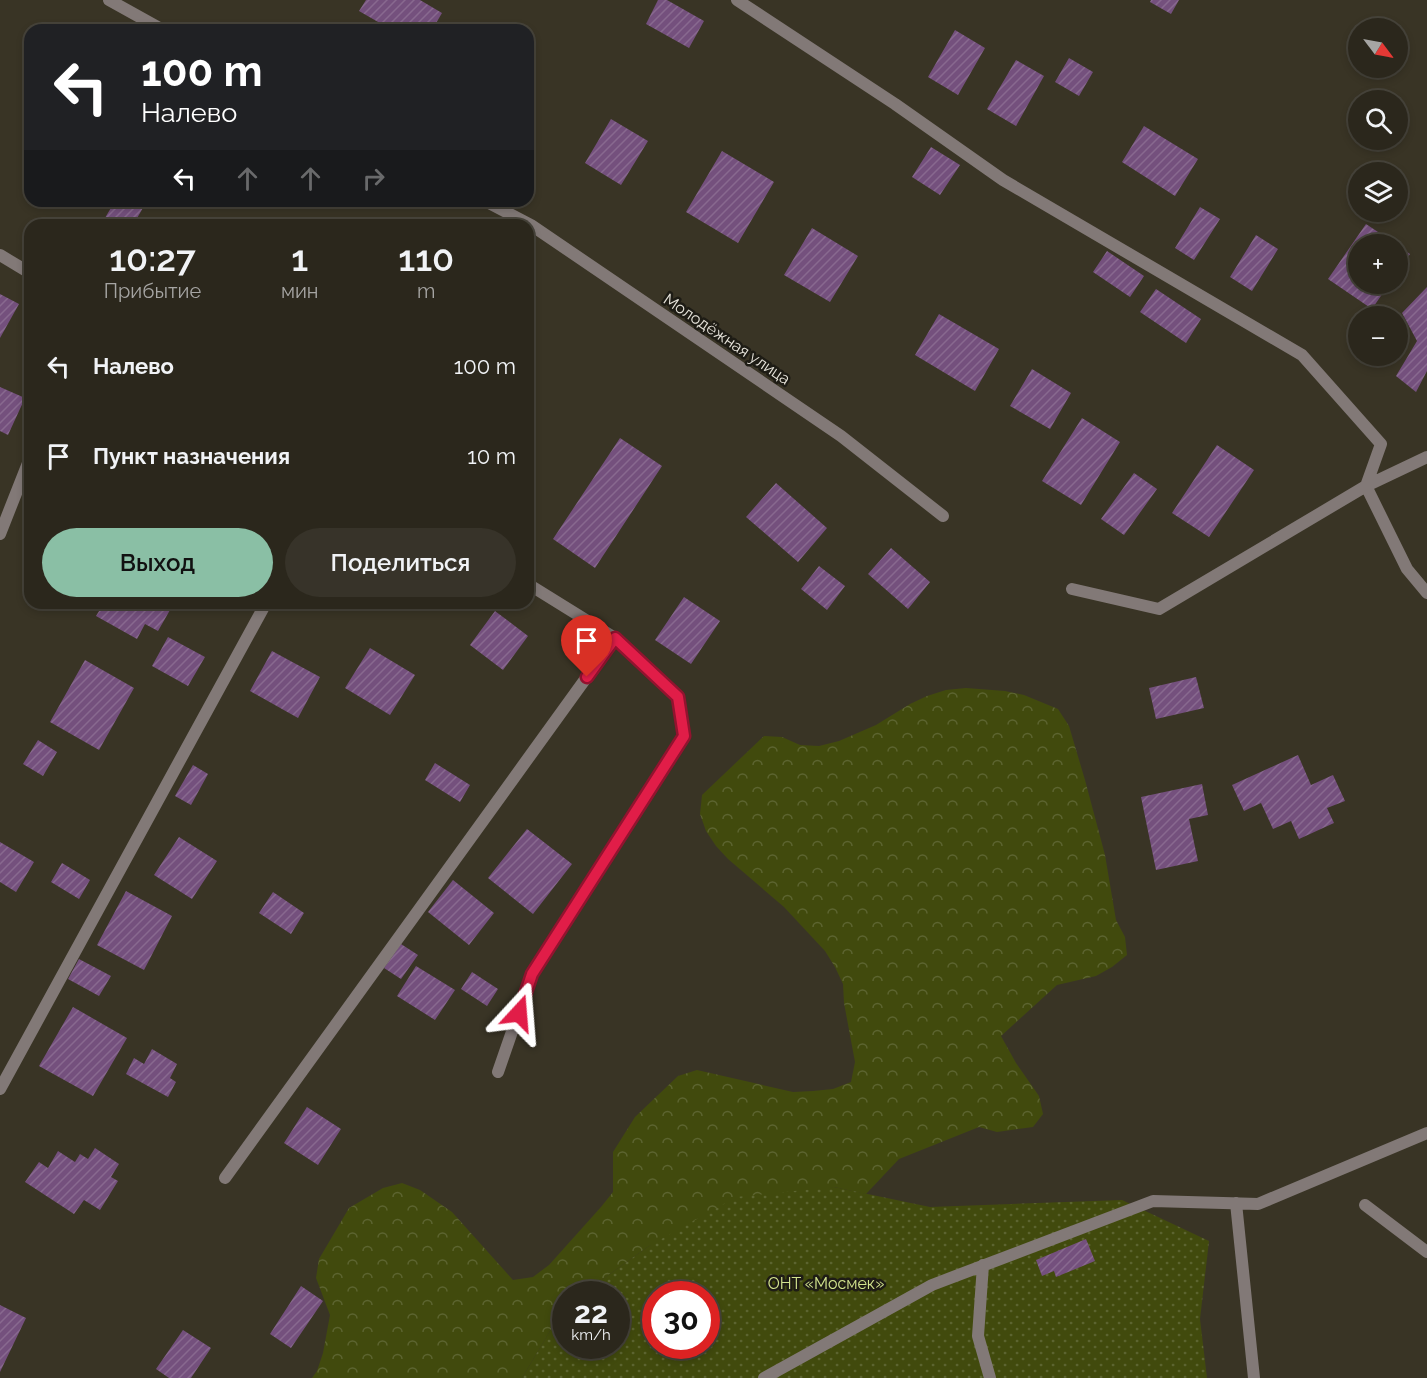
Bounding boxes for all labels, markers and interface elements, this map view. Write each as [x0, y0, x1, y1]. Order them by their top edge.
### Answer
north arrow [1348, 18, 1408, 78]
map controls [1348, 18, 1408, 366]
text: 100 m [141, 47, 263, 96]
icon: left [42, 48, 120, 126]
button: search [1348, 90, 1408, 150]
text: Налево [141, 97, 237, 128]
icon: left [168, 162, 201, 195]
icon: ahead [231, 162, 264, 195]
icon: ahead [294, 162, 327, 195]
icon: right [357, 162, 390, 195]
button: layers [1348, 162, 1408, 222]
button: + [1348, 234, 1408, 294]
text: 10:27 [109, 237, 196, 279]
text: 1 [291, 237, 308, 279]
text: 110 [398, 237, 454, 279]
text: Прибытие [104, 279, 201, 303]
text: мин [281, 279, 318, 303]
text: m [417, 279, 435, 303]
street label: Молодёжная улица [660, 290, 794, 388]
button: − [1348, 306, 1408, 366]
icon: left [42, 350, 75, 383]
text: Налево [93, 353, 174, 379]
text: 100 m [454, 353, 516, 379]
icon: arrive [42, 440, 75, 473]
text: Пункт назначения [93, 443, 290, 469]
text: 10 m [467, 443, 516, 469]
button: Выход [42, 528, 273, 597]
button: Поделиться [285, 528, 516, 597]
pin [561, 615, 612, 677]
icon: arrive [570, 624, 603, 657]
position arrow [487, 981, 551, 1045]
park label: ОНТ «Мосмек» [768, 1274, 884, 1293]
speed limit sign: 30 [642, 1281, 720, 1359]
text: 22 [574, 1295, 608, 1330]
text: km/h [571, 1326, 611, 1344]

